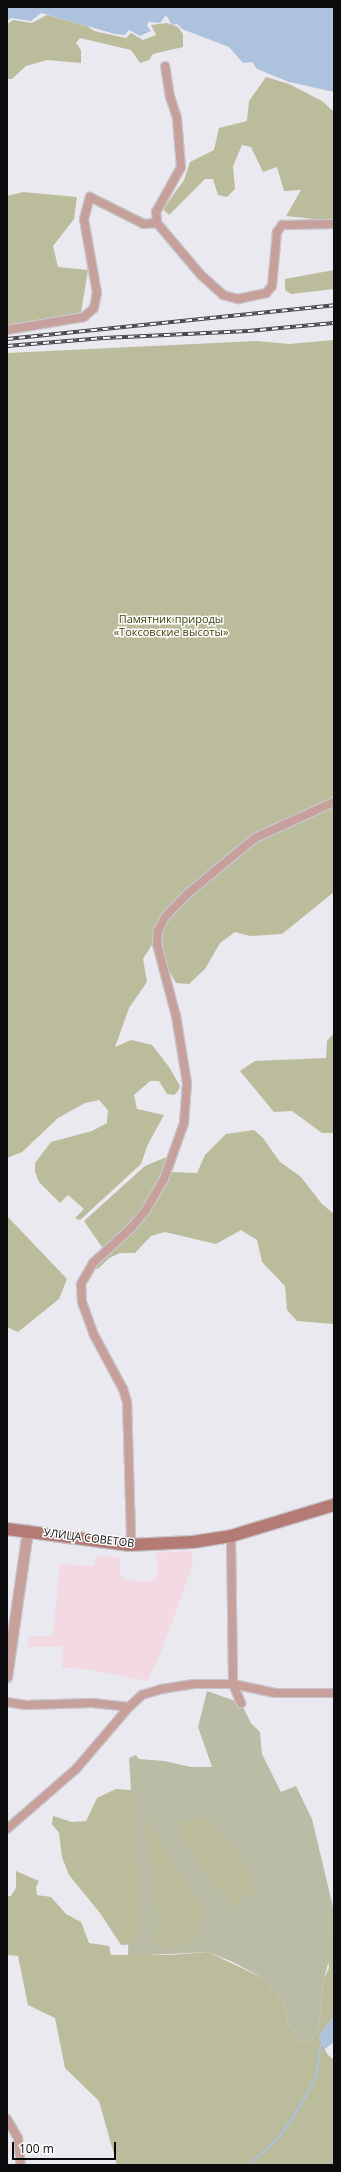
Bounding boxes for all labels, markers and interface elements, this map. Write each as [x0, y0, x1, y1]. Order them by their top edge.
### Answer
park label: Памятник природы «Токсовские высоты» [114, 613, 228, 639]
street label: УЛИЦА СОВЕТОВ [43, 1526, 135, 1550]
scale bar [14, 2134, 118, 2160]
text: 100 m [19, 2140, 54, 2157]

